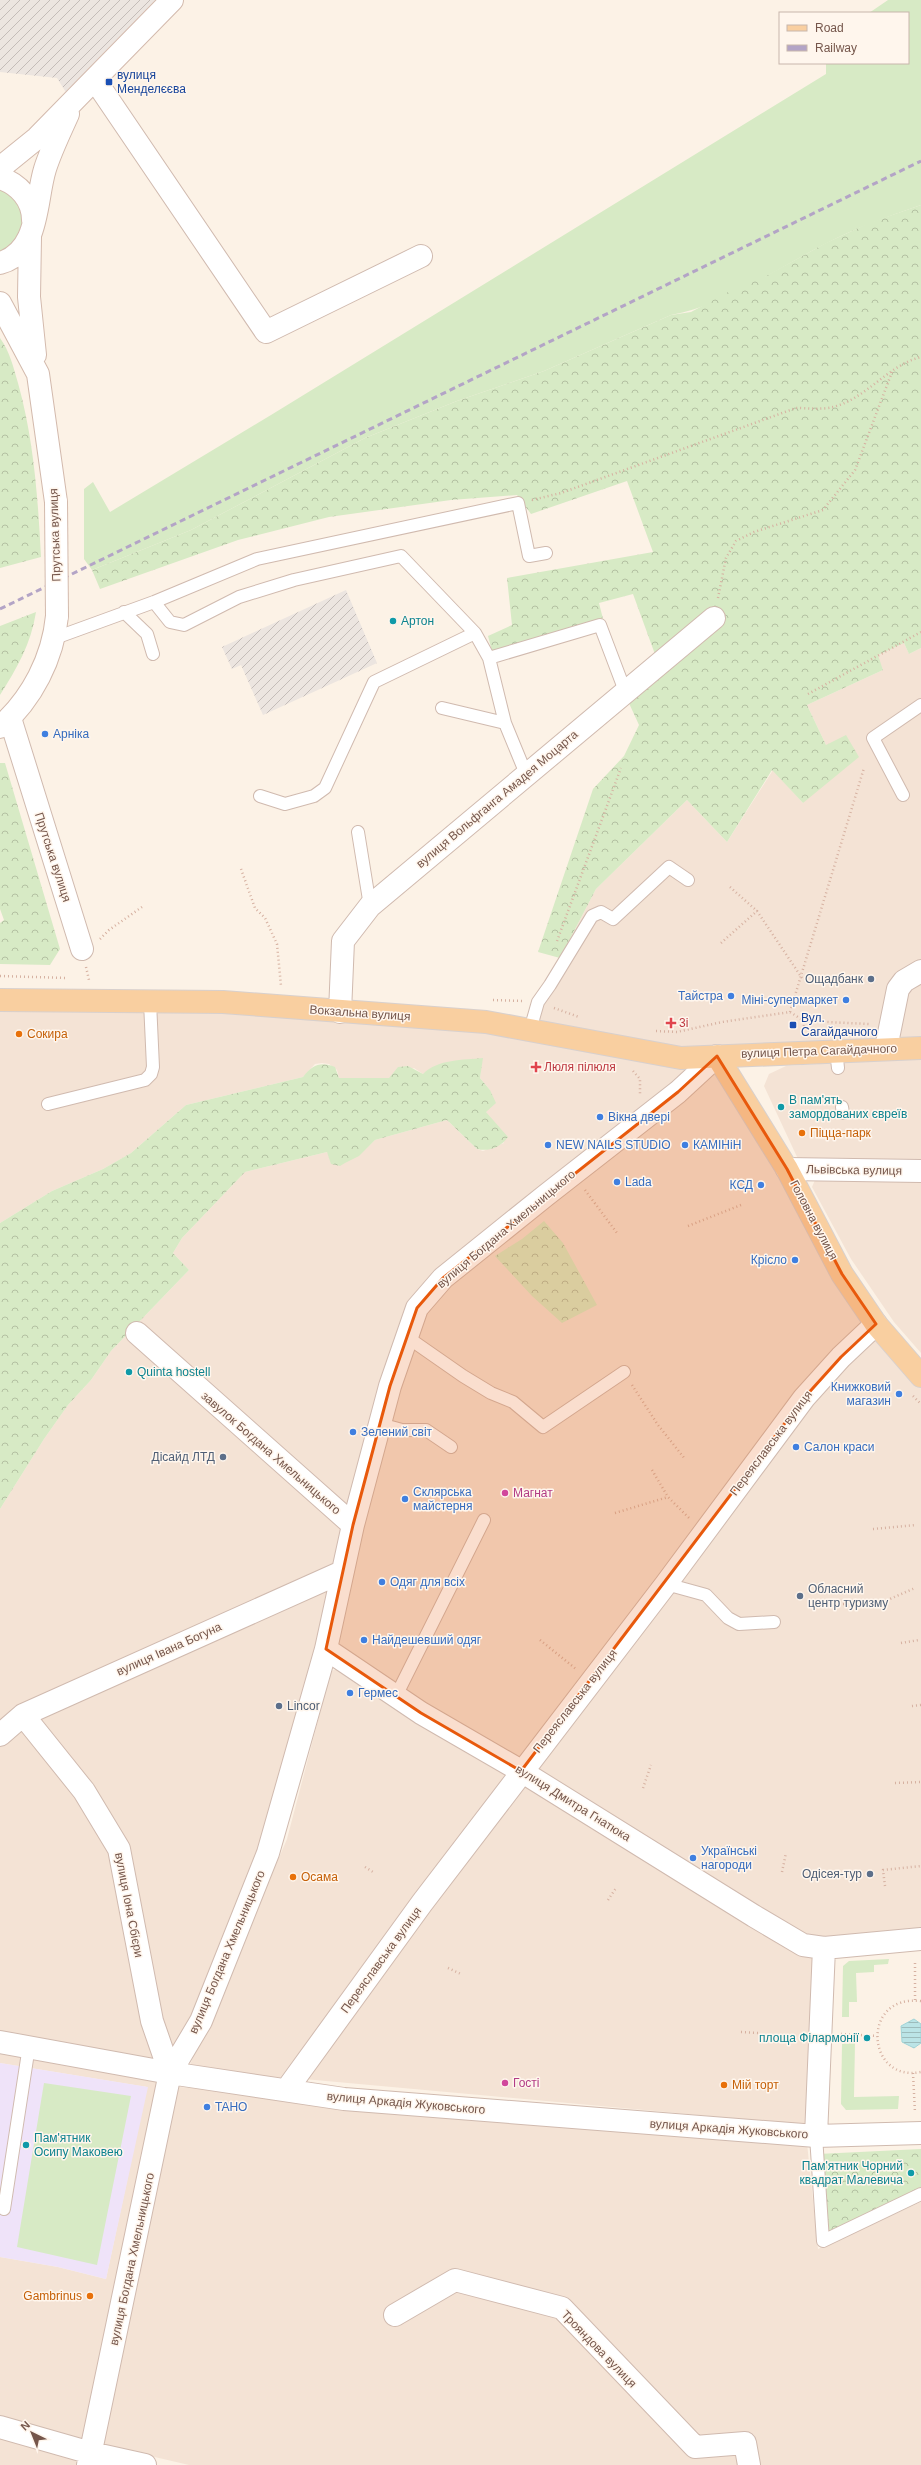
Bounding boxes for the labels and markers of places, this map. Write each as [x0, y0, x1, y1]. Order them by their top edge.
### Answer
place label: вулиця Менделєєва [117, 68, 186, 96]
marker: вулиця Менделєєва [104, 77, 114, 87]
place label: Артон [401, 614, 434, 628]
marker: Артон [388, 616, 398, 626]
place label: Арніка [53, 727, 89, 741]
marker: Арніка [40, 729, 50, 739]
place label: Ощадбанк [805, 972, 864, 986]
marker: Ощадбанк [866, 974, 876, 984]
place label: Тайстра [678, 989, 723, 1003]
marker: Тайстра [726, 991, 736, 1001]
place label: Міні-супермаркет [741, 993, 838, 1007]
marker: Міні-супермаркет [841, 995, 851, 1005]
place label: Вул. Сагайдачного [801, 1011, 878, 1039]
place label: 3і [679, 1016, 688, 1030]
marker: 3і [666, 1018, 676, 1028]
marker: Вул. Сагайдачного [788, 1020, 798, 1030]
place label: Сокира [27, 1027, 68, 1041]
marker: Сокира [14, 1029, 24, 1039]
place label: Люля пілюля [544, 1060, 616, 1074]
marker: Люля пілюля [531, 1062, 541, 1072]
place label: В пам'ять замордованих євреїв [789, 1093, 907, 1121]
marker: В пам'ять замордованих євреїв [776, 1102, 786, 1112]
place label: Вікна двері [608, 1110, 670, 1124]
marker: Вікна двері [595, 1112, 605, 1122]
place label: Піцца-парк [810, 1126, 872, 1140]
marker: Піцца-парк [797, 1128, 807, 1138]
place label: NEW NAILS STUDIO [556, 1138, 671, 1152]
place label: КАМІНіН [693, 1138, 741, 1152]
marker: NEW NAILS STUDIO [543, 1140, 553, 1150]
marker: КАМІНіН [680, 1140, 690, 1150]
place label: Lada [625, 1175, 652, 1189]
marker: Lada [612, 1177, 622, 1187]
place label: КСД [730, 1178, 753, 1192]
marker: КСД [756, 1180, 766, 1190]
place label: Крісло [751, 1253, 787, 1267]
marker: Крісло [790, 1255, 800, 1265]
place label: Quinta hostell [137, 1365, 210, 1379]
marker: Quinta hostell [124, 1367, 134, 1377]
place label: Книжковий магазин [831, 1380, 891, 1408]
marker: Книжковий магазин [894, 1389, 904, 1399]
place label: Зелений світ [361, 1425, 433, 1439]
marker: Зелений світ [348, 1427, 358, 1437]
place label: Салон краси [804, 1440, 875, 1454]
marker: Салон краси [791, 1442, 801, 1452]
place label: Дісайд ЛТД [152, 1450, 215, 1464]
marker: Дісайд ЛТД [218, 1452, 228, 1462]
place label: Склярська майстерня [413, 1485, 472, 1513]
place label: Магнат [513, 1486, 553, 1500]
marker: Магнат [500, 1488, 510, 1498]
marker: Склярська майстерня [400, 1494, 410, 1504]
place label: Одяг для всіх [390, 1575, 465, 1589]
marker: Одяг для всіх [377, 1577, 387, 1587]
place label: Обласний центр туризму [808, 1582, 888, 1610]
marker: Обласний центр туризму [795, 1591, 805, 1601]
place label: Найдешевший одяг [372, 1633, 482, 1647]
marker: Найдешевший одяг [359, 1635, 369, 1645]
place label: Гермес [358, 1686, 398, 1700]
marker: Гермес [345, 1688, 355, 1698]
place label: Lincor [287, 1699, 320, 1713]
marker: Lincor [274, 1701, 284, 1711]
place label: Українські нагороди [701, 1844, 757, 1872]
marker: Українські нагороди [688, 1853, 698, 1863]
place label: Одісея-тур [802, 1867, 862, 1881]
marker: Одісея-тур [865, 1869, 875, 1879]
place label: Осама [301, 1870, 338, 1884]
marker: Осама [288, 1872, 298, 1882]
place label: площа Філармонії [759, 2031, 860, 2045]
marker: площа Філармонії [862, 2033, 872, 2043]
place label: Гості [513, 2076, 540, 2090]
marker: Гості [500, 2078, 510, 2088]
place label: Мій торт [732, 2078, 779, 2092]
marker: Мій торт [719, 2080, 729, 2090]
place label: TAHO [215, 2100, 247, 2114]
marker: TAHO [202, 2102, 212, 2112]
place label: Пам'ятник Осипу Маковею [34, 2131, 123, 2159]
marker: Пам'ятник Осипу Маковею [21, 2140, 31, 2150]
place label: Пам'ятник Чорний квадрат Малевича [799, 2159, 903, 2187]
marker: Пам'ятник Чорний квадрат Малевича [906, 2168, 916, 2178]
place label: Gambrinus [23, 2289, 82, 2303]
marker: Gambrinus [85, 2291, 95, 2301]

